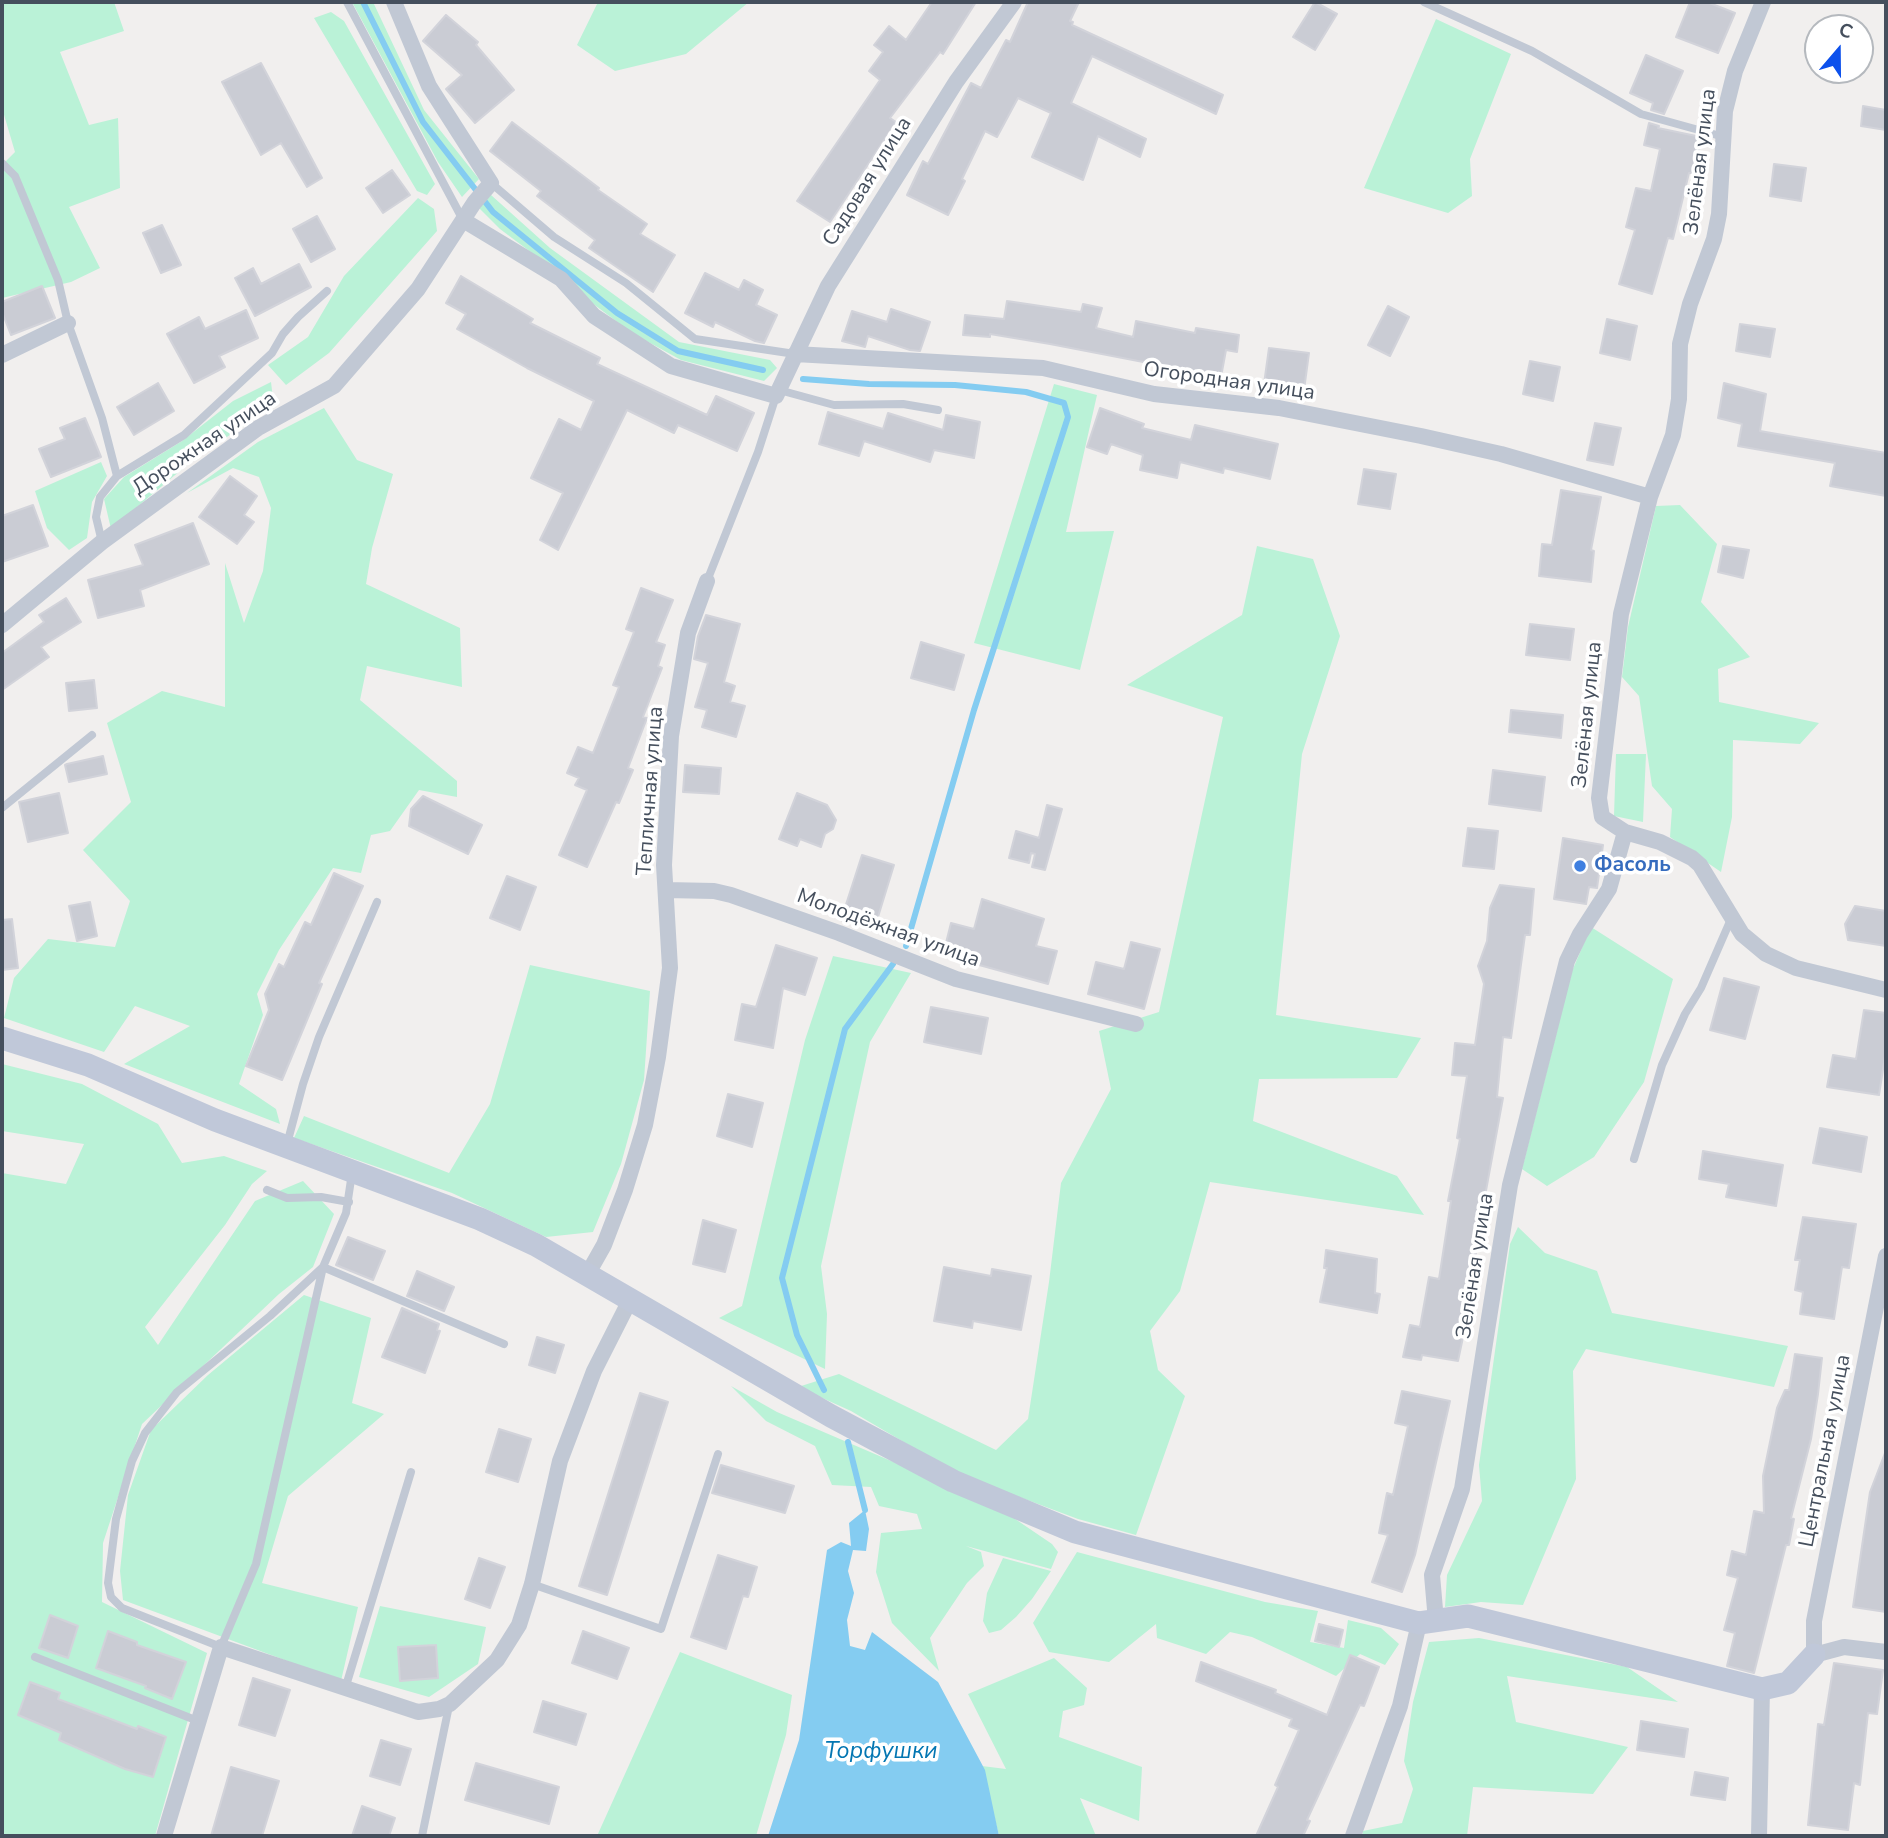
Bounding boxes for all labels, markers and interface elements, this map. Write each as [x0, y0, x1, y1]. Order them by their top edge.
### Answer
north arrow [1804, 14, 1874, 84]
text: С [1835, 17, 1856, 46]
street label: Зелёная улица [1680, 87, 1722, 237]
street label: Садовая улица [818, 113, 918, 251]
street label: Огородная улица [1142, 357, 1316, 407]
street label: Дорожная улица [128, 387, 282, 501]
street label: Зелёная улица [1568, 640, 1608, 790]
street label: Тепличная улица [633, 706, 669, 876]
place label: Фасоль [1594, 853, 1671, 879]
marker: Фасоль [1572, 858, 1588, 874]
street label: Молодёжная улица [793, 884, 983, 974]
street label: Зелёная улица [1452, 1191, 1500, 1341]
street label: Центральная улица [1795, 1353, 1857, 1549]
water label: Торфушки [825, 1738, 937, 1766]

